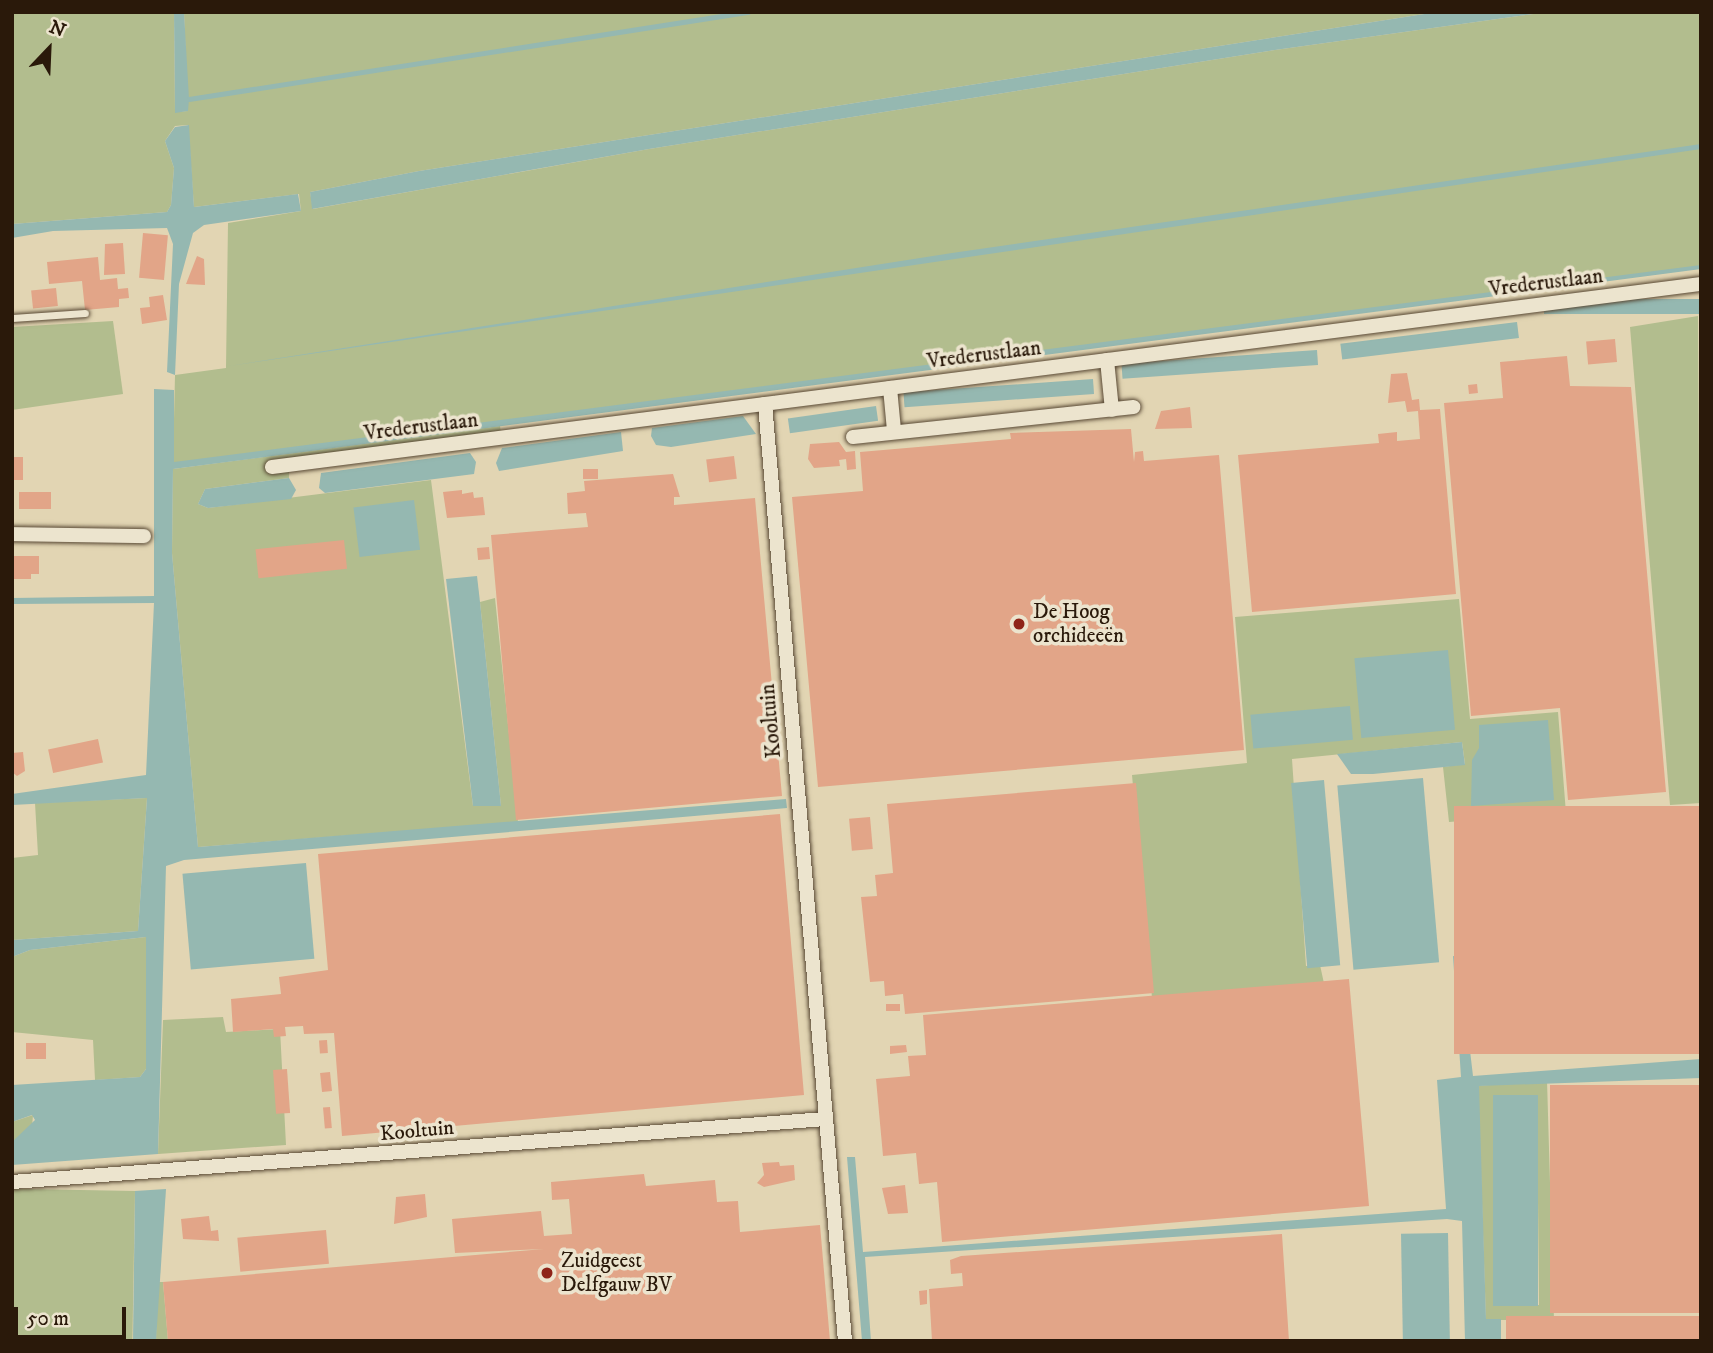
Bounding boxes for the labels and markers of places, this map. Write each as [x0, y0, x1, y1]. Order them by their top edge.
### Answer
place label: De Hoog orchideeën [1033, 599, 1124, 649]
marker: De Hoog orchideeën [1011, 616, 1027, 632]
place label: Zuidgeest Delfgauw BV [561, 1248, 672, 1298]
marker: Zuidgeest Delfgauw BV [539, 1265, 555, 1281]

